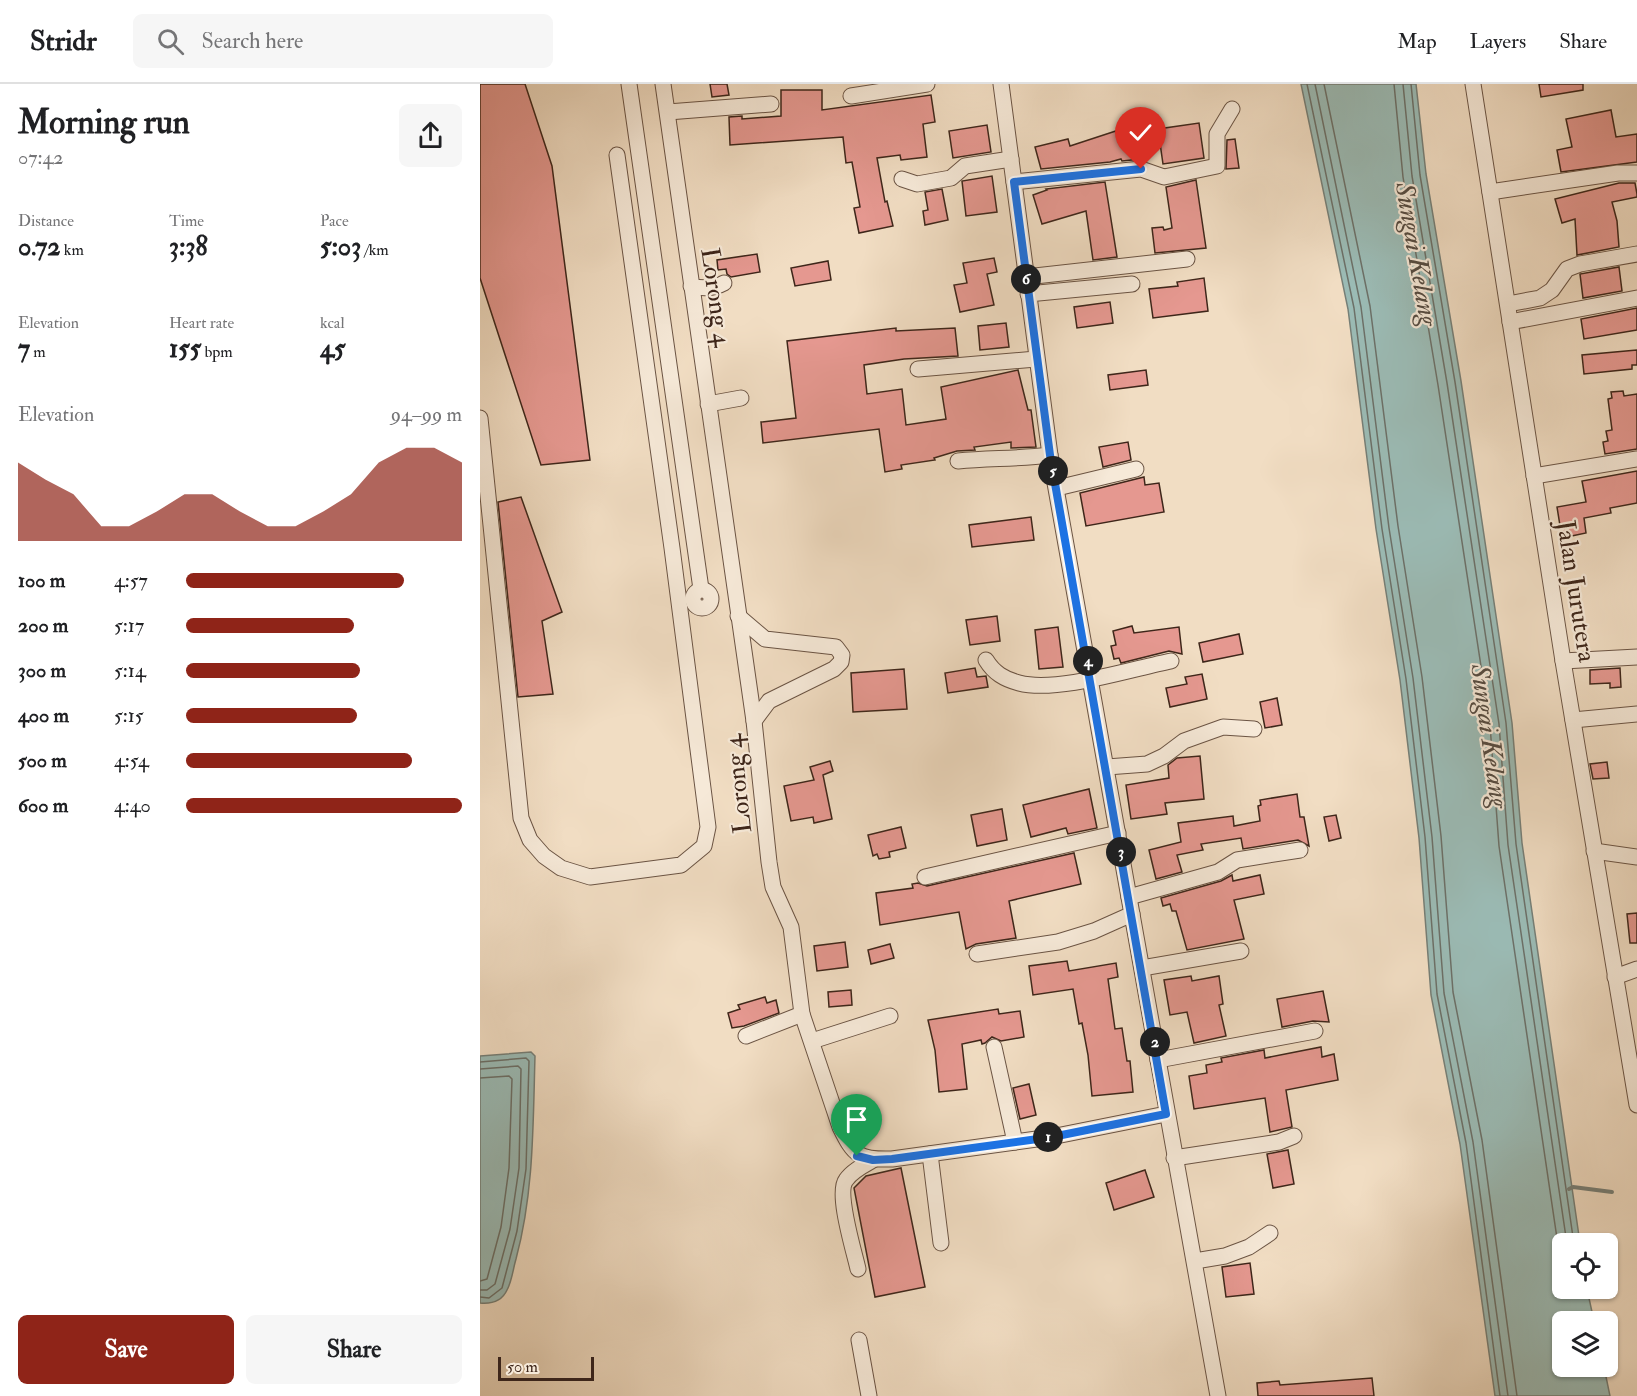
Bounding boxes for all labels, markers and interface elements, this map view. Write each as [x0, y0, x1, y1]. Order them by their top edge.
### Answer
search box [133, 14, 553, 68]
text: Stridr [30, 24, 97, 59]
icon: search [154, 25, 187, 58]
text: Search here [202, 27, 303, 55]
text: Map [1397, 28, 1437, 55]
text: Layers [1470, 28, 1526, 55]
text: Share [1559, 28, 1607, 55]
text: Morning run [18, 102, 190, 143]
button: share [399, 104, 462, 167]
pin [1115, 107, 1166, 169]
icon: check [1124, 116, 1157, 149]
text: 07:42 [18, 145, 63, 170]
water label: Sungai Kelang [1387, 179, 1446, 330]
text: Distance [18, 211, 74, 231]
text: Time [169, 211, 204, 231]
text: Pace [320, 211, 349, 231]
text: 0.72 [18, 231, 60, 263]
text: 3:38 [169, 231, 208, 263]
text: 5:03 [320, 231, 361, 263]
text: km [60, 240, 84, 260]
text: /km [361, 240, 389, 260]
street label: Lorong 4 [693, 246, 739, 349]
pin: 6 [1011, 264, 1041, 294]
text: 6 [1022, 269, 1030, 289]
text: Elevation [18, 313, 79, 333]
text: Heart rate [169, 313, 234, 333]
text: kcal [320, 313, 345, 333]
text: 7 [18, 333, 30, 365]
text: 155 [169, 333, 201, 365]
text: 45 [320, 333, 345, 365]
text: m [30, 342, 46, 362]
text: bpm [201, 342, 233, 362]
text: Elevation [18, 402, 94, 427]
text: 94–99 m [391, 402, 462, 427]
pin: 5 [1038, 456, 1068, 486]
text: 5 [1049, 461, 1057, 481]
street label: Jalan Jurutera [1549, 517, 1603, 665]
text: 100 m [18, 568, 65, 593]
text: 4:57 [114, 568, 148, 593]
text: 200 m [18, 613, 68, 638]
text: 5:17 [114, 613, 144, 638]
pin: 4 [1073, 646, 1103, 676]
text: 4 [1084, 651, 1092, 671]
text: 300 m [18, 658, 66, 683]
text: 5:14 [114, 658, 146, 683]
water label: Sungai Kelang [1463, 661, 1516, 812]
text: 400 m [18, 703, 69, 728]
text: 5:15 [114, 703, 144, 728]
street label: Lorong 4 [717, 732, 759, 835]
text: 500 m [18, 748, 67, 773]
text: 4:54 [114, 748, 149, 773]
text: 600 m [18, 793, 68, 818]
text: 4:40 [114, 793, 151, 818]
pin: 3 [1106, 837, 1136, 867]
text: 3 [1118, 842, 1124, 862]
pin: 2 [1140, 1027, 1170, 1057]
text: 2 [1151, 1032, 1159, 1052]
pin [831, 1094, 882, 1156]
icon: arrive [840, 1103, 873, 1136]
pin: 1 [1033, 1122, 1063, 1152]
text: 1 [1045, 1127, 1051, 1147]
map controls [1552, 1233, 1618, 1377]
button: locate [1552, 1233, 1618, 1299]
button: layers [1552, 1311, 1618, 1377]
button: Save [18, 1315, 234, 1384]
button: Share [246, 1315, 462, 1384]
scale bar [498, 1354, 594, 1382]
text: 50 m [507, 1357, 538, 1377]

